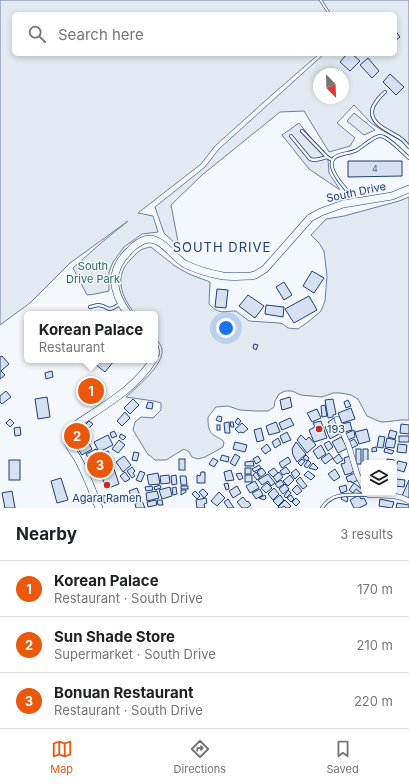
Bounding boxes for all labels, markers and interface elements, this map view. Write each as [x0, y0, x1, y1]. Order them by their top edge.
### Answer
search box [12, 12, 397, 56]
icon: search [26, 23, 48, 45]
text: Search here [58, 25, 144, 44]
north arrow [313, 68, 349, 104]
house number: 4 [372, 163, 378, 174]
street label: South Drive [325, 179, 387, 205]
district label: SOUTH DRIVE [173, 239, 271, 255]
park label: South Drive Park [66, 259, 120, 286]
popup [24, 311, 158, 363]
your location [216, 318, 236, 338]
text: Korean Palace [39, 320, 143, 339]
text: Restaurant [39, 339, 105, 355]
pin: 1 [78, 376, 104, 406]
pin: 2 [64, 421, 90, 451]
place label: 193 [327, 422, 345, 436]
marker: 193 [314, 424, 324, 434]
pin: 3 [87, 450, 113, 480]
map controls [361, 460, 397, 496]
button: layers [361, 460, 397, 496]
marker: Agara Ramen [102, 480, 112, 490]
place label: Agara Ramen [72, 491, 142, 505]
text: Nearby [16, 524, 77, 544]
text: 3 results [340, 526, 393, 542]
text: Korean Palace [54, 571, 159, 590]
text: 1 [26, 581, 32, 597]
text: 170 m [357, 581, 393, 597]
text: Restaurant · South Drive [54, 590, 203, 606]
text: Sun Shade Store [54, 627, 175, 646]
text: 2 [25, 637, 33, 653]
text: 210 m [357, 637, 393, 653]
text: Supermarket · South Drive [54, 646, 216, 662]
text: Bonuan Restaurant [54, 683, 193, 702]
text: 3 [25, 693, 33, 709]
text: 220 m [354, 693, 393, 709]
text: Restaurant · South Drive [54, 702, 203, 718]
tab: Map [50, 738, 73, 776]
tab: Directions [174, 738, 226, 776]
tab: Saved [327, 738, 359, 776]

